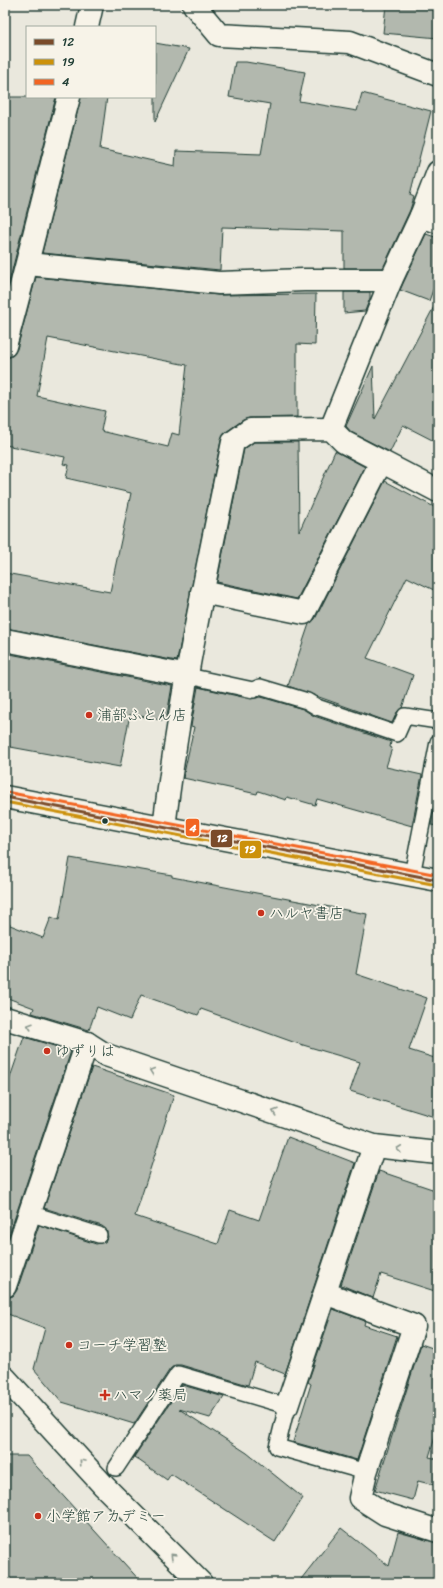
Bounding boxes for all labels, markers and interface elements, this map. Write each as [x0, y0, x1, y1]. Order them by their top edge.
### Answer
legend [26, 26, 156, 98]
text: 12 [62, 31, 74, 53]
text: 19 [62, 51, 75, 73]
text: 4 [62, 71, 70, 93]
place label: 浦部ふとん店 [97, 702, 187, 728]
marker: 浦部ふとん店 [84, 710, 94, 720]
unlabelled marker [100, 816, 110, 826]
line badge: 4 [185, 818, 200, 837]
text: 4 [189, 819, 197, 838]
line badge: 12 [210, 829, 233, 848]
text: 12 [216, 829, 228, 848]
line badge: 19 [239, 840, 262, 859]
text: 19 [244, 840, 256, 859]
place label: ハルヤ書店 [269, 900, 344, 926]
marker: ハルヤ書店 [256, 908, 266, 918]
one-way arrow [27, 1022, 34, 1030]
place label: ゆずりは [55, 1038, 115, 1064]
marker: ゆずりは [42, 1046, 52, 1056]
one-way arrow [148, 1067, 155, 1075]
one-way arrow [272, 1109, 279, 1117]
one-way arrow [396, 1144, 402, 1153]
place label: コーチ学習塾 [77, 1332, 167, 1358]
marker: コーチ学習塾 [64, 1340, 74, 1350]
place label: ハマノ薬局 [113, 1382, 188, 1408]
marker: ハマノ薬局 [100, 1390, 110, 1400]
one-way arrow [80, 1459, 87, 1467]
place label: 小学館アカデミー [46, 1503, 166, 1529]
marker: 小学館アカデミー [33, 1511, 43, 1521]
one-way arrow [170, 1553, 178, 1561]

